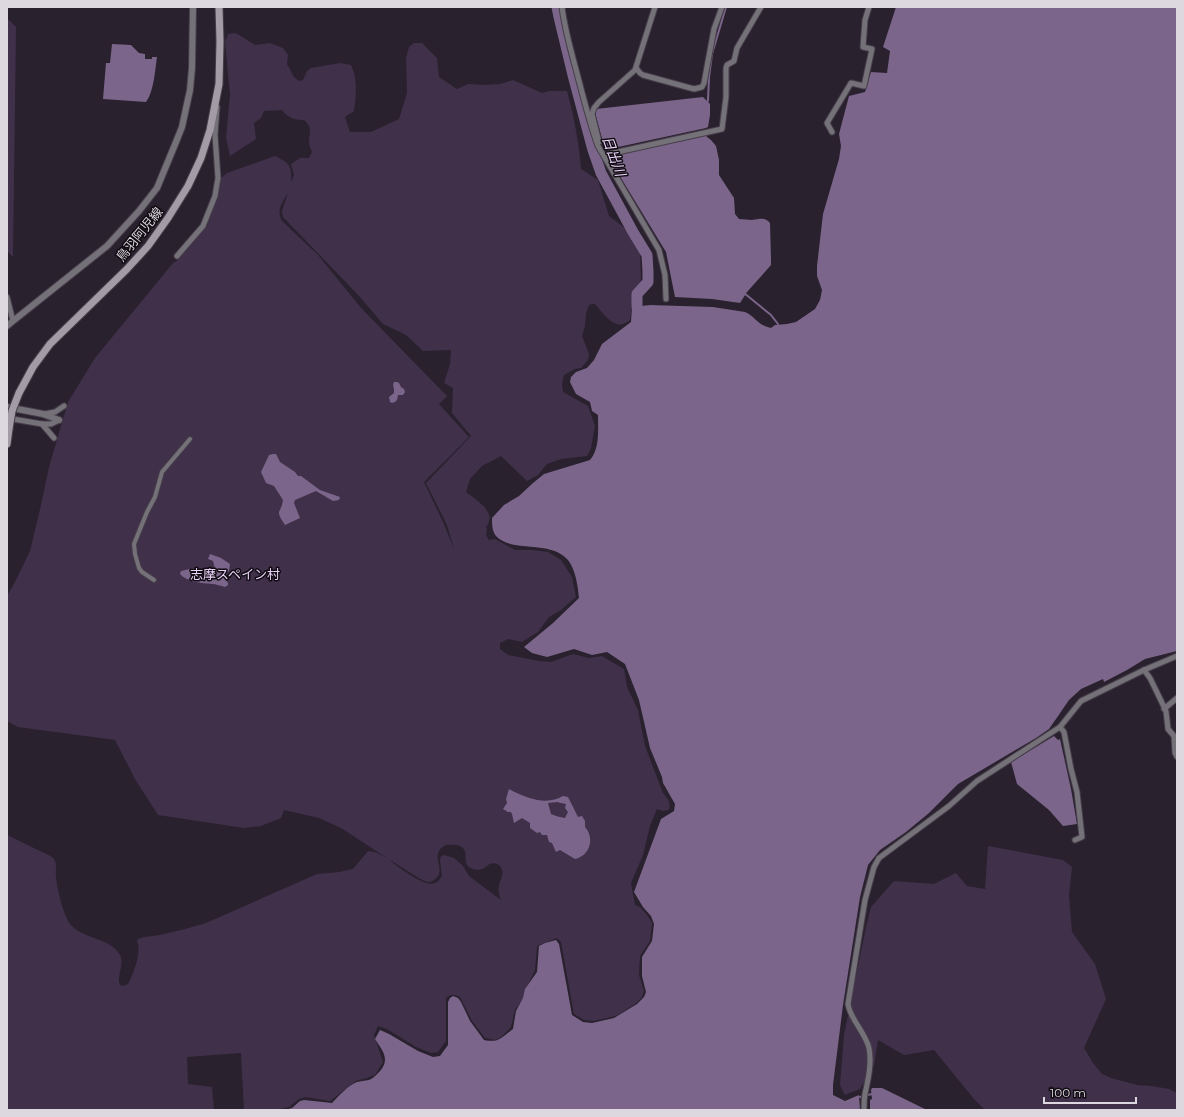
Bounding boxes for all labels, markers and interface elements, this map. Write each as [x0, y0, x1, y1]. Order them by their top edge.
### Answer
water label: 日出川 [598, 133, 630, 181]
street label: 鳥羽阿児線 [112, 204, 166, 264]
park label: 志摩スペイン村 [190, 566, 280, 582]
scale bar [1044, 1079, 1136, 1105]
text: 100 m [1050, 1085, 1086, 1100]

